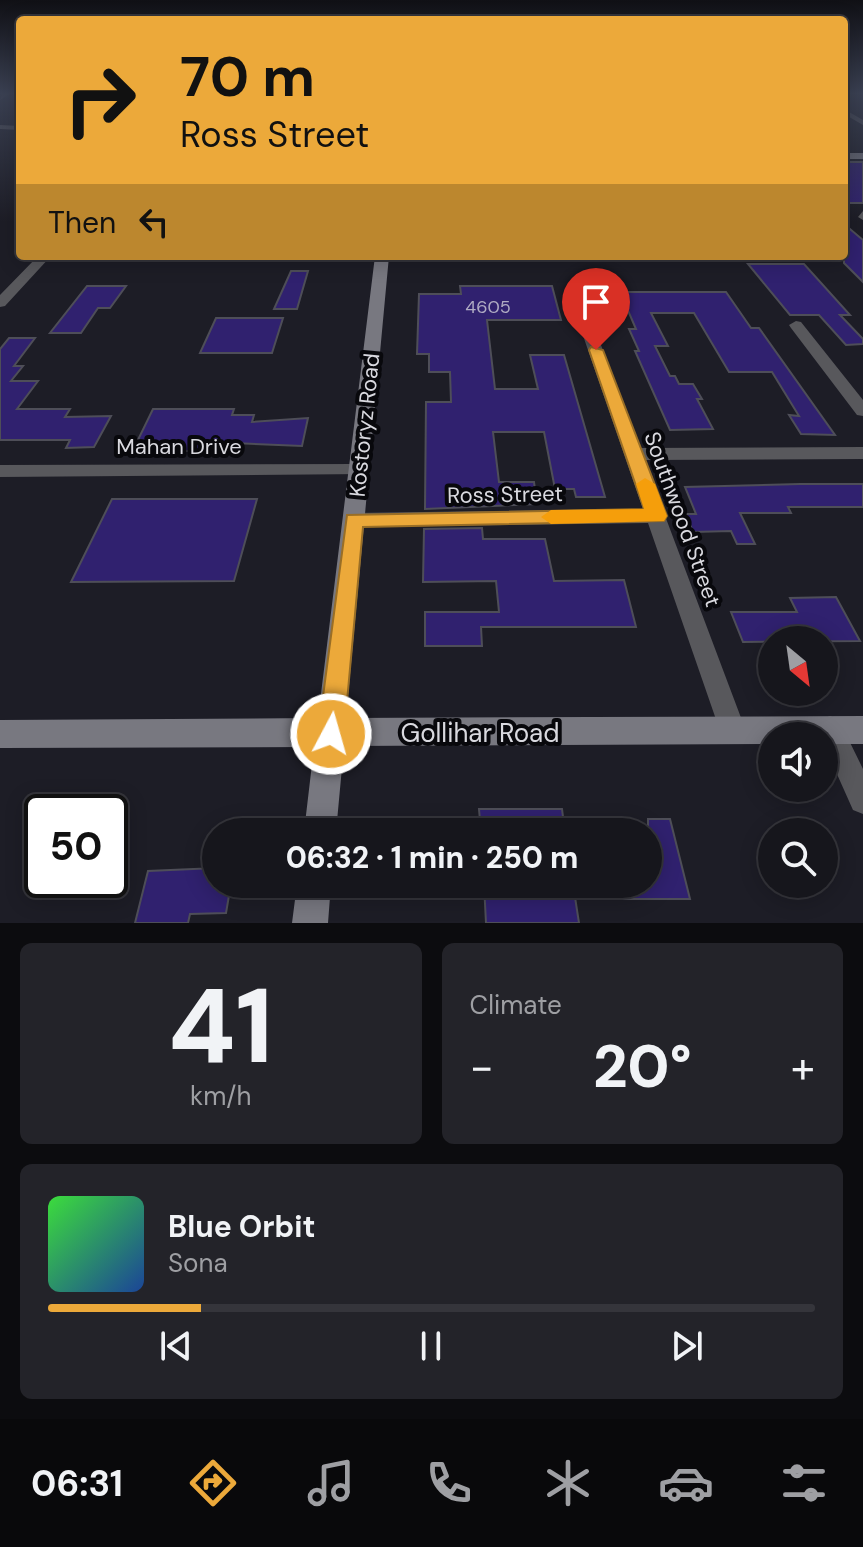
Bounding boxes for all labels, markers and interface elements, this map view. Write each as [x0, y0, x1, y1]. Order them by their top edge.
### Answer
text: 70 m [180, 40, 315, 113]
icon: right [48, 48, 152, 152]
text: Ross Street [180, 111, 369, 158]
icon: left [132, 200, 176, 244]
text: Then [48, 203, 116, 242]
pin [562, 268, 630, 350]
icon: arrive [574, 280, 618, 324]
house number: 4605 [465, 295, 511, 319]
street label: Kostoryz Road [343, 352, 386, 498]
street label: Southwood Street [637, 428, 728, 611]
street label: Mahan Drive [116, 432, 242, 461]
street label: Ross Street [447, 479, 563, 510]
north arrow [758, 626, 838, 706]
map controls [758, 626, 838, 898]
position arrow [289, 692, 373, 776]
street label: Gollihar Road [400, 716, 560, 750]
button: sound [758, 722, 838, 802]
speed limit sign: 50 [24, 794, 128, 898]
button: search [758, 818, 838, 898]
text: 06:32 · 1 min · 250 m [286, 838, 578, 877]
text: 41 [168, 959, 273, 1094]
text: Climate [470, 988, 562, 1022]
text: 20° [593, 1027, 692, 1106]
text: − [470, 1038, 494, 1096]
text: + [791, 1038, 815, 1096]
text: km/h [190, 1079, 251, 1113]
text: Blue Orbit [168, 1207, 315, 1246]
text: Sona [168, 1246, 228, 1280]
icon: previous [154, 1324, 198, 1368]
icon: pause [409, 1324, 453, 1368]
icon: next [665, 1324, 709, 1368]
icon: directions [185, 1455, 241, 1511]
icon: music [303, 1455, 359, 1511]
icon: phone [421, 1455, 477, 1511]
icon: climate [540, 1455, 596, 1511]
icon: car [658, 1455, 714, 1511]
icon: filters [776, 1455, 832, 1511]
text: 06:31 [31, 1460, 123, 1507]

